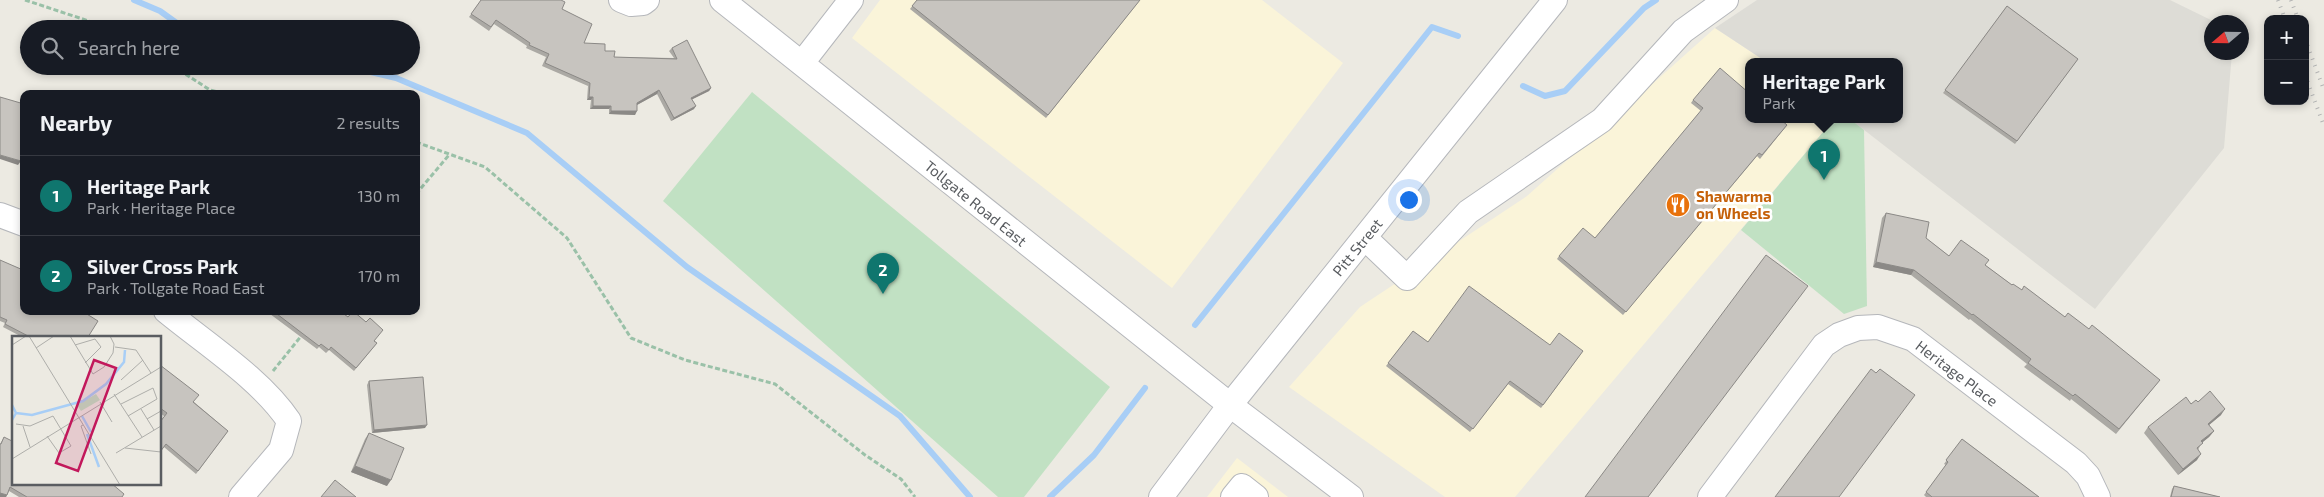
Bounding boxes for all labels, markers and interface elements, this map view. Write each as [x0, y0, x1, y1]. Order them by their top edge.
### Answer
north arrow [2204, 15, 2249, 60]
map controls [2264, 15, 2309, 105]
button: + [2264, 15, 2309, 60]
search box [20, 20, 420, 75]
icon: search [38, 34, 66, 62]
text: Search here [78, 36, 180, 59]
popup [1745, 58, 1903, 123]
button: − [2264, 60, 2309, 105]
text: Heritage Park [1763, 70, 1885, 93]
text: Park [1763, 93, 1795, 112]
text: Nearby [40, 110, 112, 135]
text: 2 results [337, 113, 400, 132]
pin: 1 [1808, 139, 1840, 180]
street label: Tollgate Road East [921, 156, 1031, 250]
text: Heritage Park [87, 175, 210, 198]
text: 1 [53, 186, 59, 205]
text: 130 m [358, 186, 400, 205]
your location [1396, 187, 1422, 213]
place label: Shawarma on Wheels [1696, 187, 1772, 222]
restaurant icon: Shawarma on Wheels [1665, 192, 1691, 218]
text: Park · Heritage Place [87, 198, 235, 217]
street label: Pitt Street [1328, 214, 1386, 279]
pin: 2 [867, 253, 899, 294]
text: Silver Cross Park [87, 255, 238, 278]
text: 2 [51, 266, 61, 285]
text: 170 m [358, 266, 400, 285]
text: Park · Tollgate Road East [87, 278, 264, 297]
inset map [12, 336, 161, 484]
street label: Heritage Place [1912, 336, 2002, 410]

